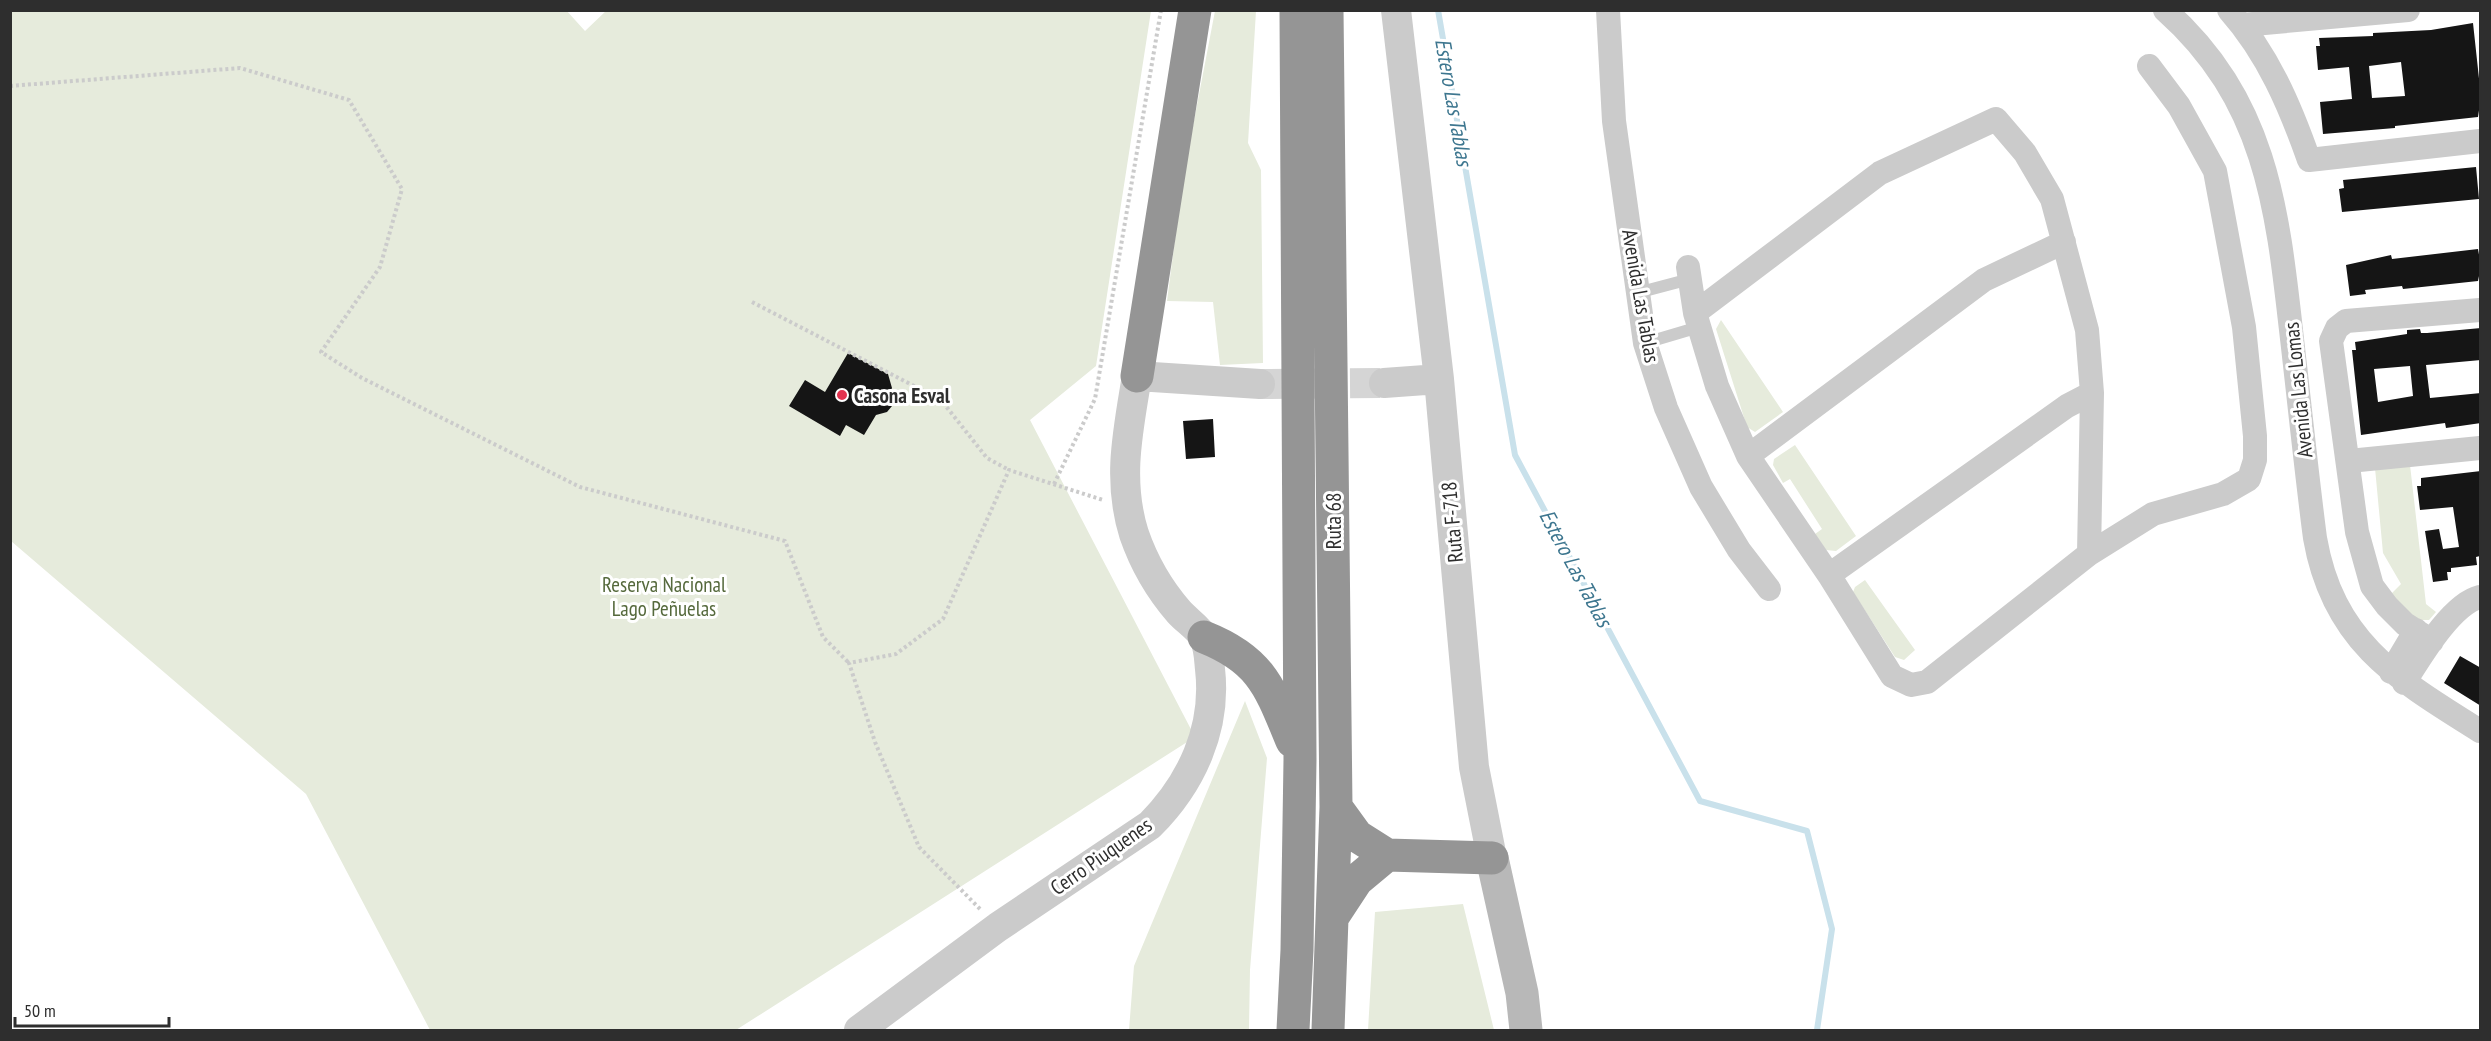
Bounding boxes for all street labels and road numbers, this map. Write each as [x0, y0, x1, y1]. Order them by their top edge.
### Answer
street label: Avenida Las Tablas [1616, 227, 1666, 365]
street label: Avenida Las Lomas [2277, 321, 2319, 459]
street label: Ruta F-718 [1435, 480, 1469, 564]
street label: Ruta 68 [1320, 493, 1347, 549]
street label: Cerro Piuquenes [1045, 811, 1157, 901]

